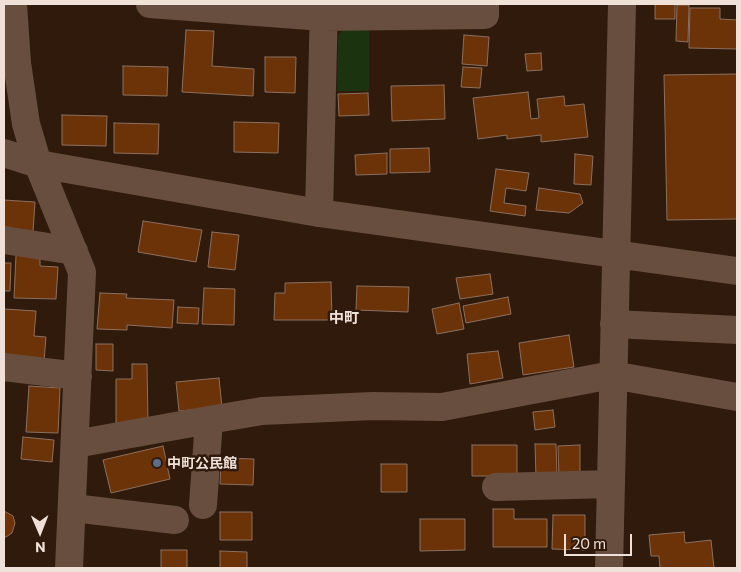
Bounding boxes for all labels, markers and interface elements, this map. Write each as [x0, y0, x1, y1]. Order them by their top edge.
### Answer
district label: 中町 [329, 309, 359, 327]
place label: 中町公民館 [167, 455, 237, 471]
marker: 中町公民館 [151, 457, 163, 469]
north arrow [15, 507, 65, 557]
scale bar [566, 524, 634, 556]
text: 20 m [572, 534, 606, 552]
text: N [35, 539, 46, 556]

